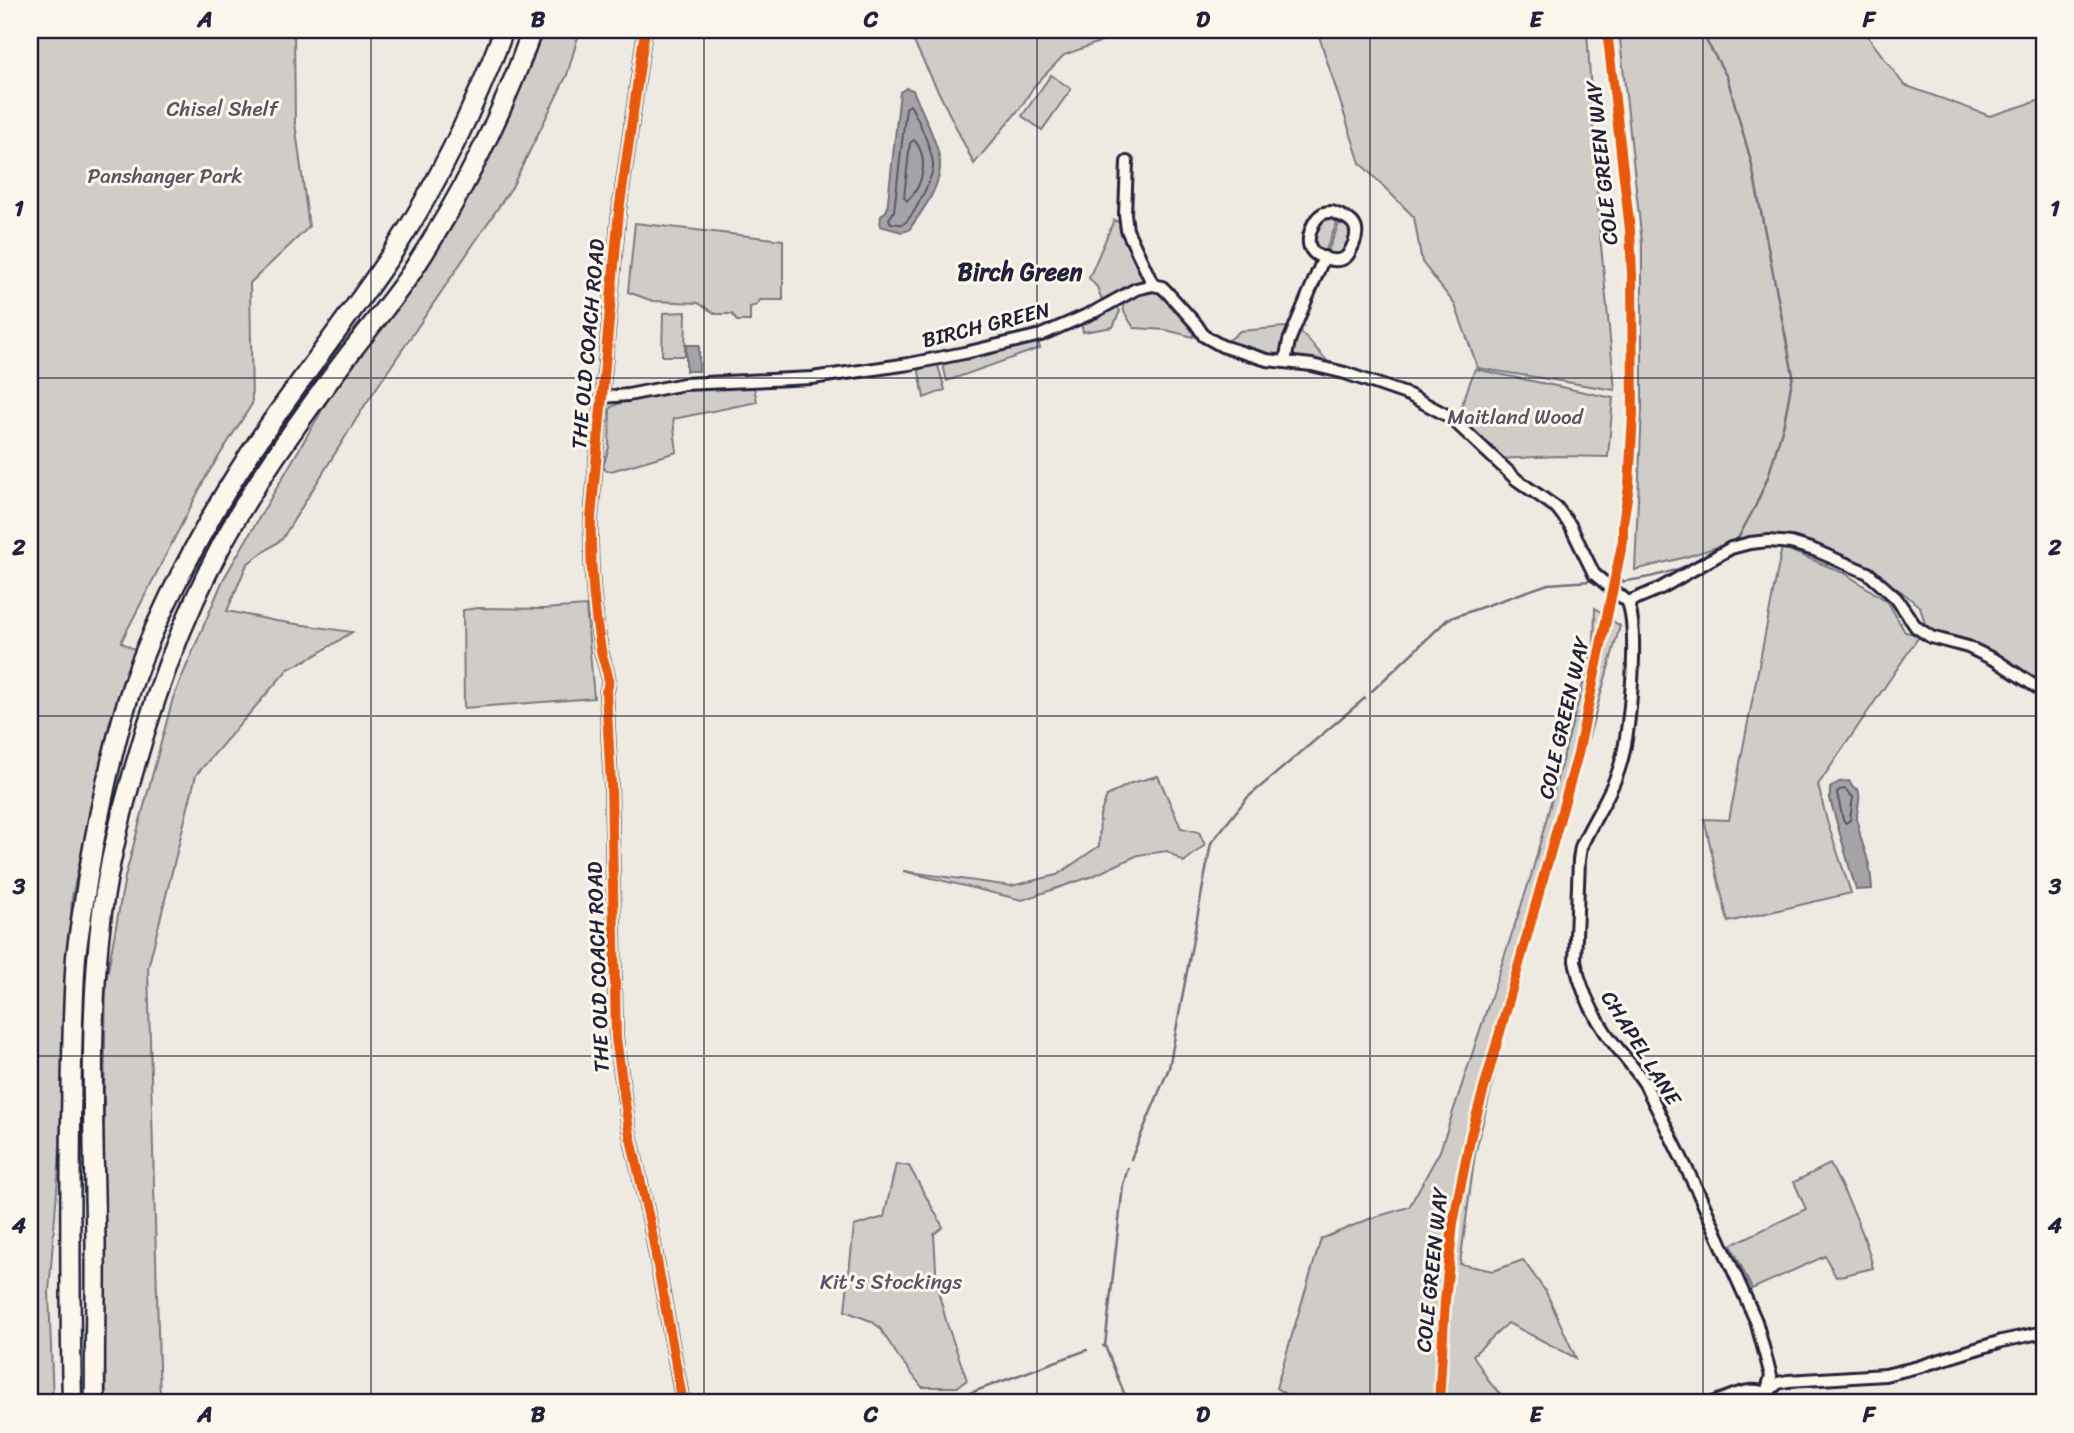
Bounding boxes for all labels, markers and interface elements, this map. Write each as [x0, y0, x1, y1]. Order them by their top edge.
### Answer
text: A [196, 0, 213, 40]
text: B [531, 0, 546, 40]
text: C [863, 0, 879, 40]
text: D [1196, 0, 1211, 40]
text: E [1530, 0, 1545, 40]
text: F [1862, 0, 1877, 40]
street label: COLE GREEN WAY [1574, 78, 1630, 247]
park label: Chisel Shelf [166, 90, 279, 128]
park label: Panshanger Park [88, 157, 242, 195]
text: 1 [14, 188, 24, 229]
text: 1 [2050, 188, 2060, 229]
street label: THE OLD COACH ROAD [560, 237, 616, 451]
district label: Birch Green [958, 251, 1082, 293]
street label: BIRCH GREEN [918, 291, 1054, 359]
park label: Maitland Wood [1447, 398, 1585, 436]
text: 2 [11, 527, 26, 568]
text: 2 [2047, 527, 2062, 568]
street label: COLE GREEN WAY [1527, 632, 1601, 803]
street label: THE OLD COACH ROAD [575, 861, 621, 1073]
text: 3 [12, 866, 26, 907]
text: 3 [2048, 866, 2062, 907]
street label: CHAPEL LANE [1590, 983, 1692, 1114]
street label: COLE GREEN WAY [1404, 1185, 1460, 1354]
text: 4 [11, 1205, 27, 1246]
text: 4 [2047, 1205, 2063, 1246]
park label: Kit's Stockings [820, 1263, 962, 1301]
text: A [196, 1394, 213, 1433]
text: B [531, 1394, 546, 1433]
text: C [863, 1394, 879, 1433]
text: D [1196, 1394, 1211, 1433]
text: E [1530, 1394, 1545, 1433]
text: F [1862, 1394, 1877, 1433]

